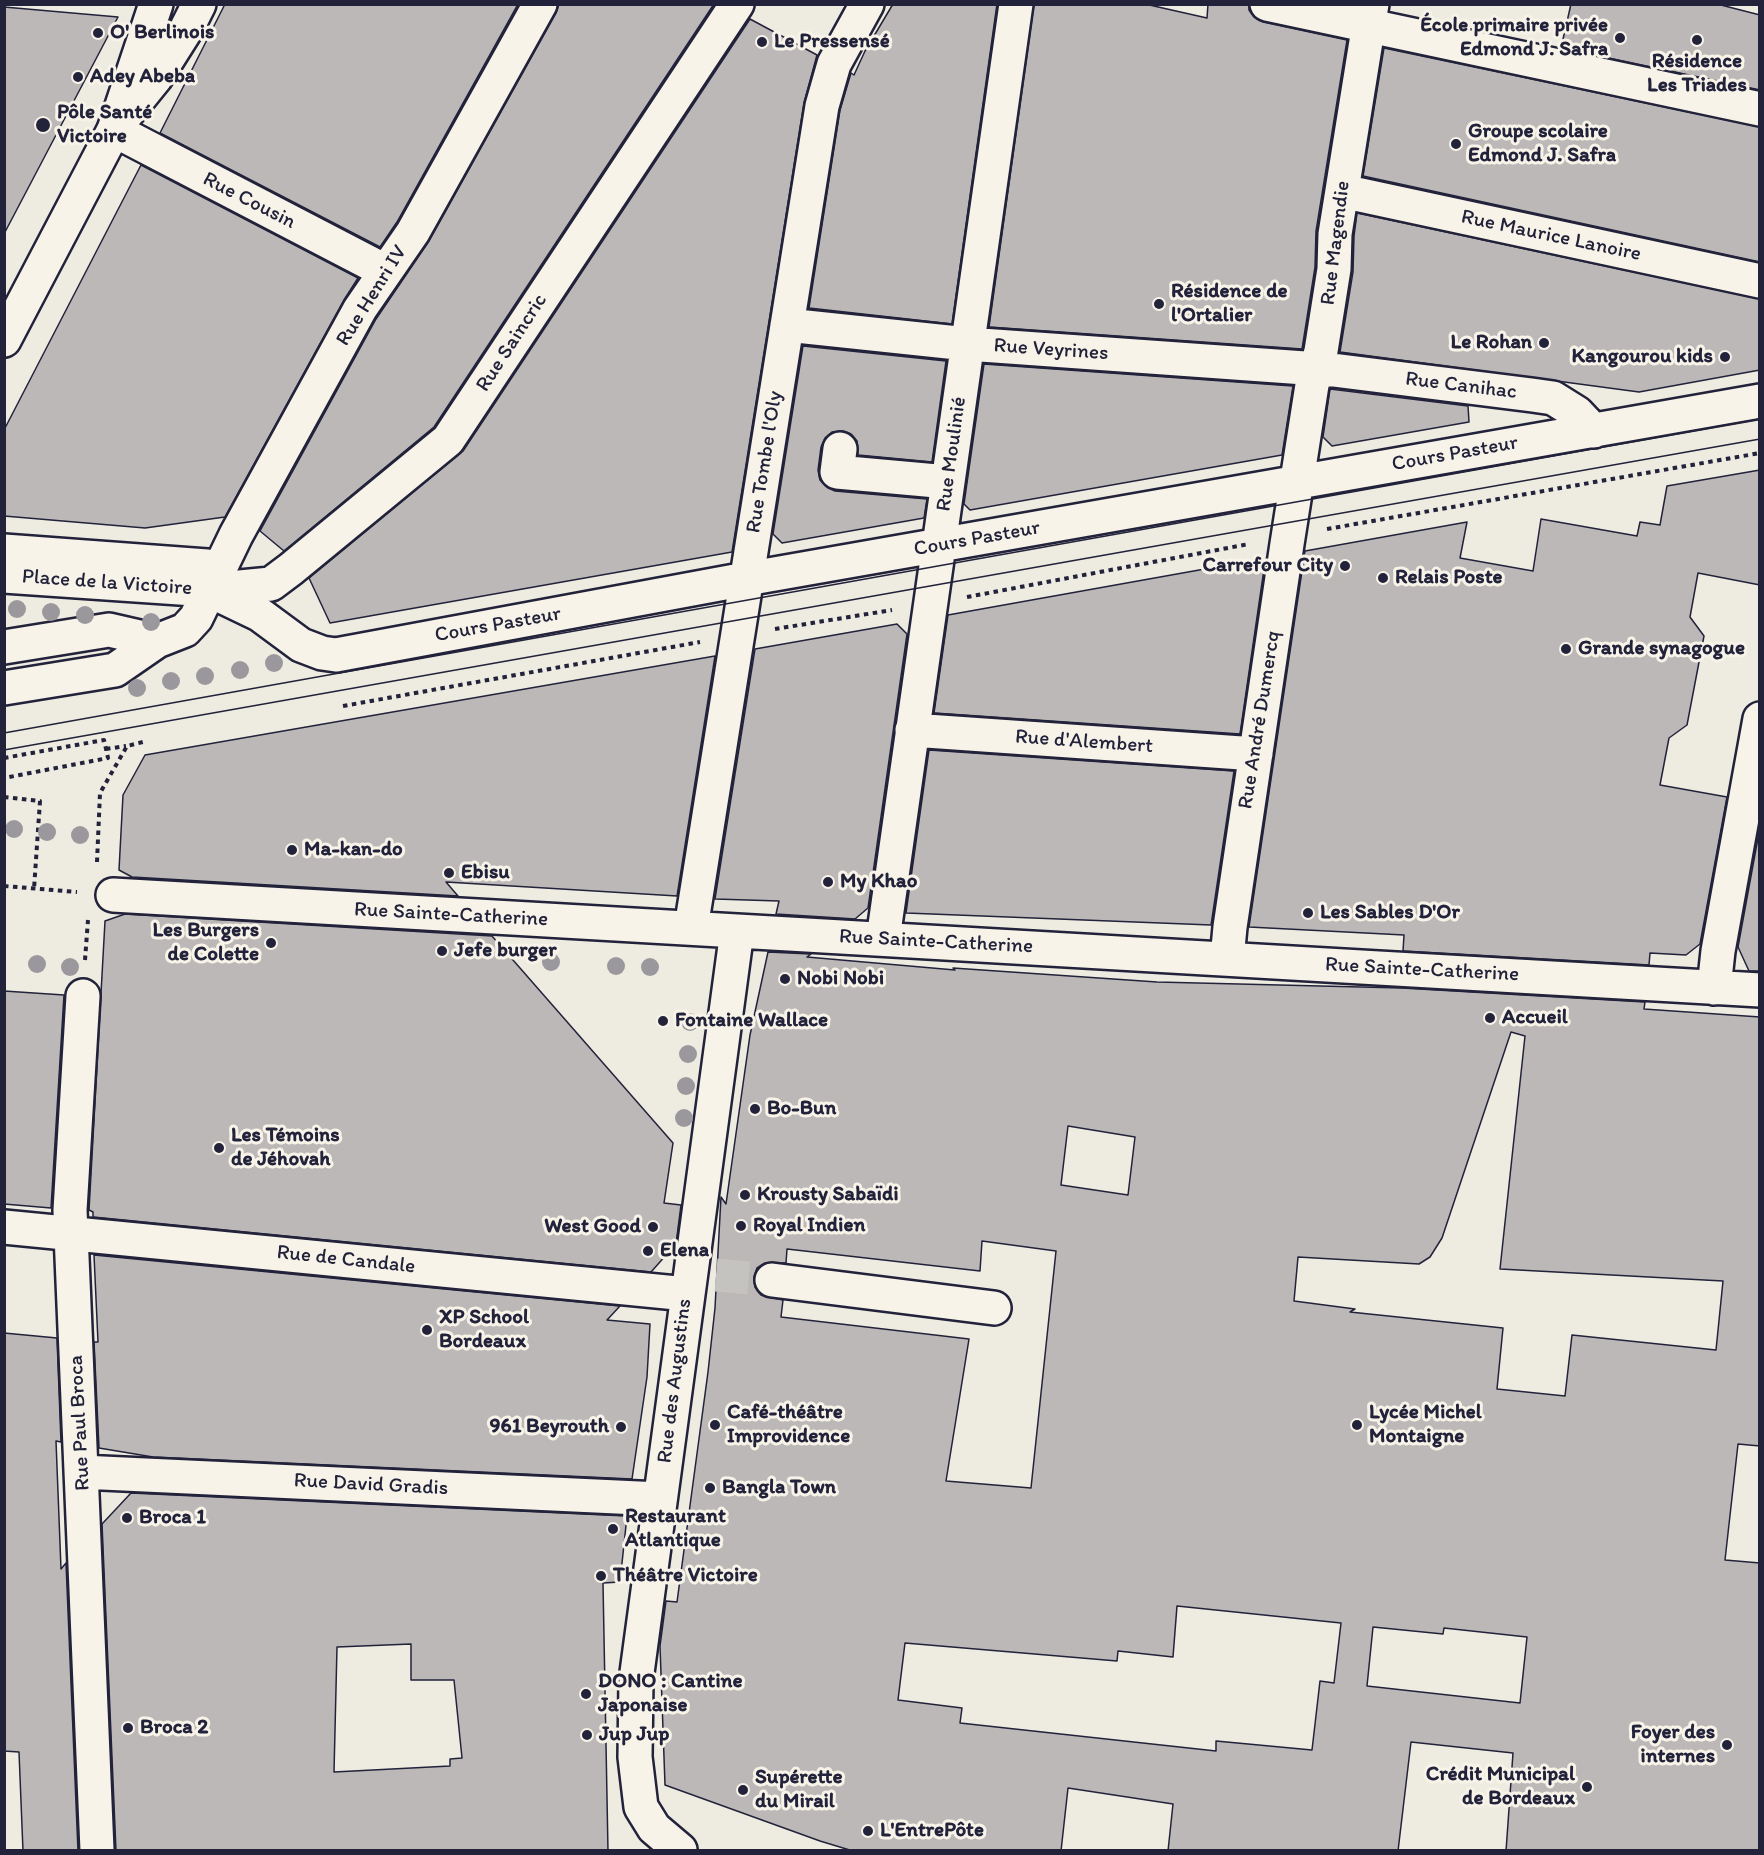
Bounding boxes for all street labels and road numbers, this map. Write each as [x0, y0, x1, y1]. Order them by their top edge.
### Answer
street label: Rue Cousin [198, 167, 300, 235]
street label: Rue Magendie [1316, 179, 1356, 307]
street label: Rue Maurice Lanoire [1459, 205, 1643, 267]
street label: Rue Henri IV [331, 241, 413, 351]
street label: Rue Saincric [471, 289, 553, 397]
street label: Rue Veyrines [993, 333, 1109, 367]
street label: Rue Canihac [1404, 367, 1518, 405]
street label: Rue Tombe l'Oly [741, 389, 789, 535]
street label: Rue Moulinié [931, 395, 973, 513]
street label: Cours Pasteur [1390, 431, 1520, 477]
street label: Cours Pasteur [912, 516, 1042, 562]
street label: Place de la Victoire [21, 564, 193, 602]
street label: Cours Pasteur [433, 602, 563, 648]
street label: Rue André Dumercq [1233, 629, 1287, 811]
street label: Rue d'Alembert [1014, 725, 1154, 759]
street label: Rue Sainte-Catherine [353, 897, 549, 933]
street label: Rue Sainte-Catherine [838, 924, 1034, 960]
street label: Rue Sainte-Catherine [1324, 952, 1520, 988]
street label: Rue de Candale [275, 1240, 417, 1280]
street label: Rue des Augustins [652, 1297, 698, 1465]
street label: Rue Paul Broca [64, 1354, 96, 1492]
street label: Rue David Gradis [293, 1468, 449, 1502]

